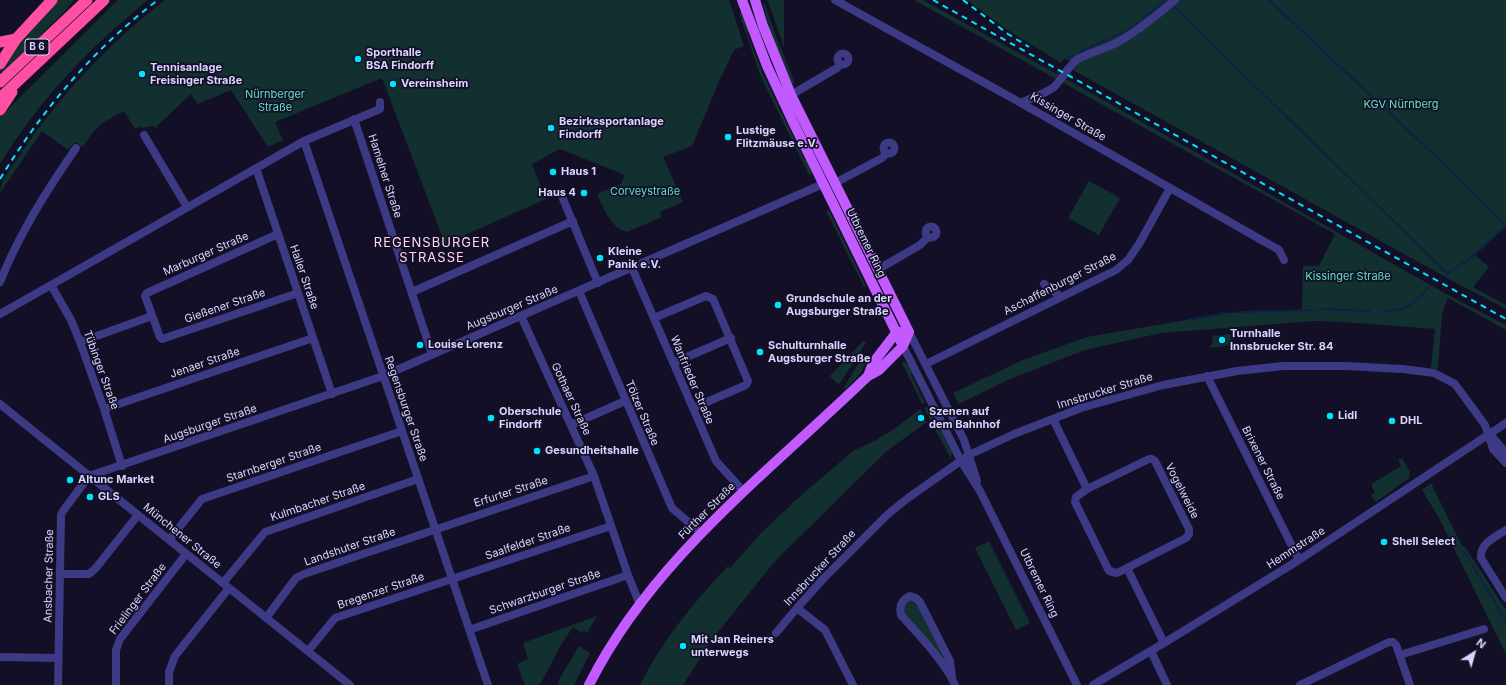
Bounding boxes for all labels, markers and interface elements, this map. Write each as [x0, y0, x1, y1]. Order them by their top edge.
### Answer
road number: B 6 [25, 39, 49, 55]
place label: Sporthalle BSA Findorff [366, 46, 434, 72]
marker: Sporthalle BSA Findorff [353, 54, 363, 64]
place label: Tennisanlage Freisinger Straße [150, 61, 242, 87]
marker: Tennisanlage Freisinger Straße [137, 69, 147, 79]
place label: Vereinsheim [401, 77, 468, 91]
marker: Vereinsheim [388, 79, 398, 89]
park label: Nürnberger Straße [245, 88, 305, 114]
street label: Kissinger Straße [1028, 90, 1108, 144]
park label: KGV Nürnberg [1363, 98, 1439, 112]
place label: Bezirkssportanlage Findorff [559, 115, 664, 141]
marker: Bezirkssportanlage Findorff [546, 123, 556, 133]
place label: Lustige Flitzmäuse e.V. [736, 124, 818, 150]
street label: Hamelner Straße [365, 132, 405, 220]
marker: Lustige Flitzmäuse e.V. [723, 132, 733, 142]
place label: Haus 1 [561, 165, 596, 179]
marker: Haus 1 [548, 167, 558, 177]
park label: Corveystraße [610, 185, 680, 199]
place label: Haus 4 [538, 186, 576, 200]
marker: Haus 4 [579, 188, 589, 198]
street label: Utbremer Ring [844, 206, 888, 280]
street label: Marburger Straße [161, 229, 251, 279]
district label: REGENSBURGER STRASSE [374, 235, 490, 266]
street label: Haller Straße [287, 243, 321, 311]
place label: Kleine Panik e.V. [608, 245, 661, 271]
street label: Aschaffenburger Straße [1002, 250, 1118, 318]
marker: Kleine Panik e.V. [595, 253, 605, 263]
park label: Kissinger Straße [1305, 270, 1391, 284]
street label: Augsburger Straße [464, 283, 560, 333]
street label: Gießener Straße [183, 286, 267, 326]
place label: Grundschule an der Augsburger Straße [786, 292, 892, 318]
marker: Grundschule an der Augsburger Straße [773, 300, 783, 310]
place label: Turnhalle Innsbrucker Str. 84 [1230, 327, 1333, 353]
street label: Tübinger Straße [81, 329, 121, 411]
street label: Wanfrieder Straße [667, 334, 717, 426]
marker: Turnhalle Innsbrucker Str. 84 [1217, 335, 1227, 345]
place label: Louise Lorenz [428, 338, 503, 352]
place label: Schulturnhalle Augsburger Straße [768, 339, 870, 365]
marker: Louise Lorenz [415, 340, 425, 350]
street label: Jenaer Straße [168, 345, 242, 381]
marker: Schulturnhalle Augsburger Straße [755, 347, 765, 357]
street label: Regensburger Straße [382, 355, 430, 463]
street label: Gothaer Straße [548, 360, 594, 438]
street label: Innsbrucker Straße [1056, 370, 1154, 412]
street label: Tölzer Straße [622, 378, 662, 448]
street label: Augsburger Straße [161, 402, 259, 446]
place label: Oberschule Findorff [499, 405, 561, 431]
place label: Szenen auf dem Bahnhof [929, 405, 1000, 431]
place label: Lidl [1338, 409, 1357, 423]
marker: Lidl [1325, 411, 1335, 421]
marker: Oberschule Findorff [486, 413, 496, 423]
marker: Szenen auf dem Bahnhof [916, 413, 926, 423]
place label: DHL [1400, 414, 1422, 428]
marker: DHL [1387, 416, 1397, 426]
street label: Brixener Straße [1239, 424, 1287, 502]
street label: Starnberger Straße [225, 441, 323, 485]
place label: Gesundheitshalle [545, 444, 639, 458]
marker: Gesundheitshalle [532, 446, 542, 456]
street label: Vogelweide [1162, 461, 1202, 521]
place label: Altunc Market [78, 473, 154, 487]
street label: Erfurter Straße [472, 474, 550, 510]
marker: Altunc Market [65, 475, 75, 485]
street label: Kulmbacher Straße [269, 480, 367, 524]
street label: Fürther Straße [676, 480, 738, 542]
place label: GLS [98, 490, 120, 504]
marker: GLS [85, 492, 95, 502]
street label: Münchener Straße [140, 501, 224, 571]
street label: Saalfelder Straße [484, 521, 572, 563]
street label: Hemmstraße [1264, 524, 1328, 572]
street label: Landshuter Straße [303, 525, 397, 569]
street label: Innsbrucker Straße [781, 527, 859, 609]
street label: Ansbacher Straße [42, 529, 56, 623]
place label: Shell Select [1392, 535, 1455, 549]
marker: Shell Select [1379, 537, 1389, 547]
street label: Utbremer Ring [1017, 546, 1061, 620]
street label: Frielinger Straße [107, 561, 169, 637]
street label: Schwarzburger Straße [488, 567, 602, 617]
street label: Bregenzer Straße [336, 570, 426, 612]
place label: Mit Jan Reiners unterwegs [691, 633, 774, 659]
north arrow [1454, 633, 1494, 673]
text: N [1474, 635, 1489, 652]
marker: Mit Jan Reiners unterwegs [678, 641, 688, 651]

